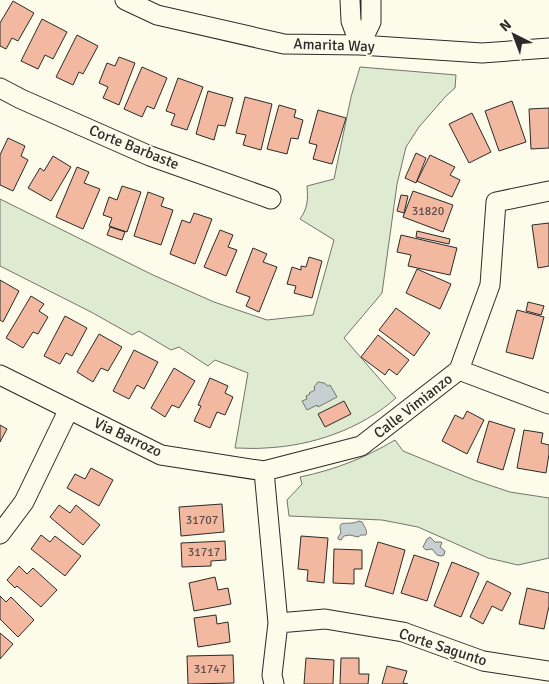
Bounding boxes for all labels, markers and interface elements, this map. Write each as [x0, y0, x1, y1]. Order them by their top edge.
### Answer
north arrow [489, 10, 539, 60]
text: N [496, 16, 515, 35]
street label: Amarita Way [293, 35, 375, 55]
street label: Corte Barbaste [86, 121, 182, 173]
house number: 31820 [412, 204, 444, 219]
street label: Calle Vimianzo [370, 370, 456, 442]
street label: Via Barrozo [91, 413, 165, 461]
house number: 31707 [186, 513, 218, 528]
house number: 31717 [188, 545, 220, 560]
street label: Corte Sagunto [397, 624, 490, 670]
house number: 31747 [194, 662, 226, 677]

